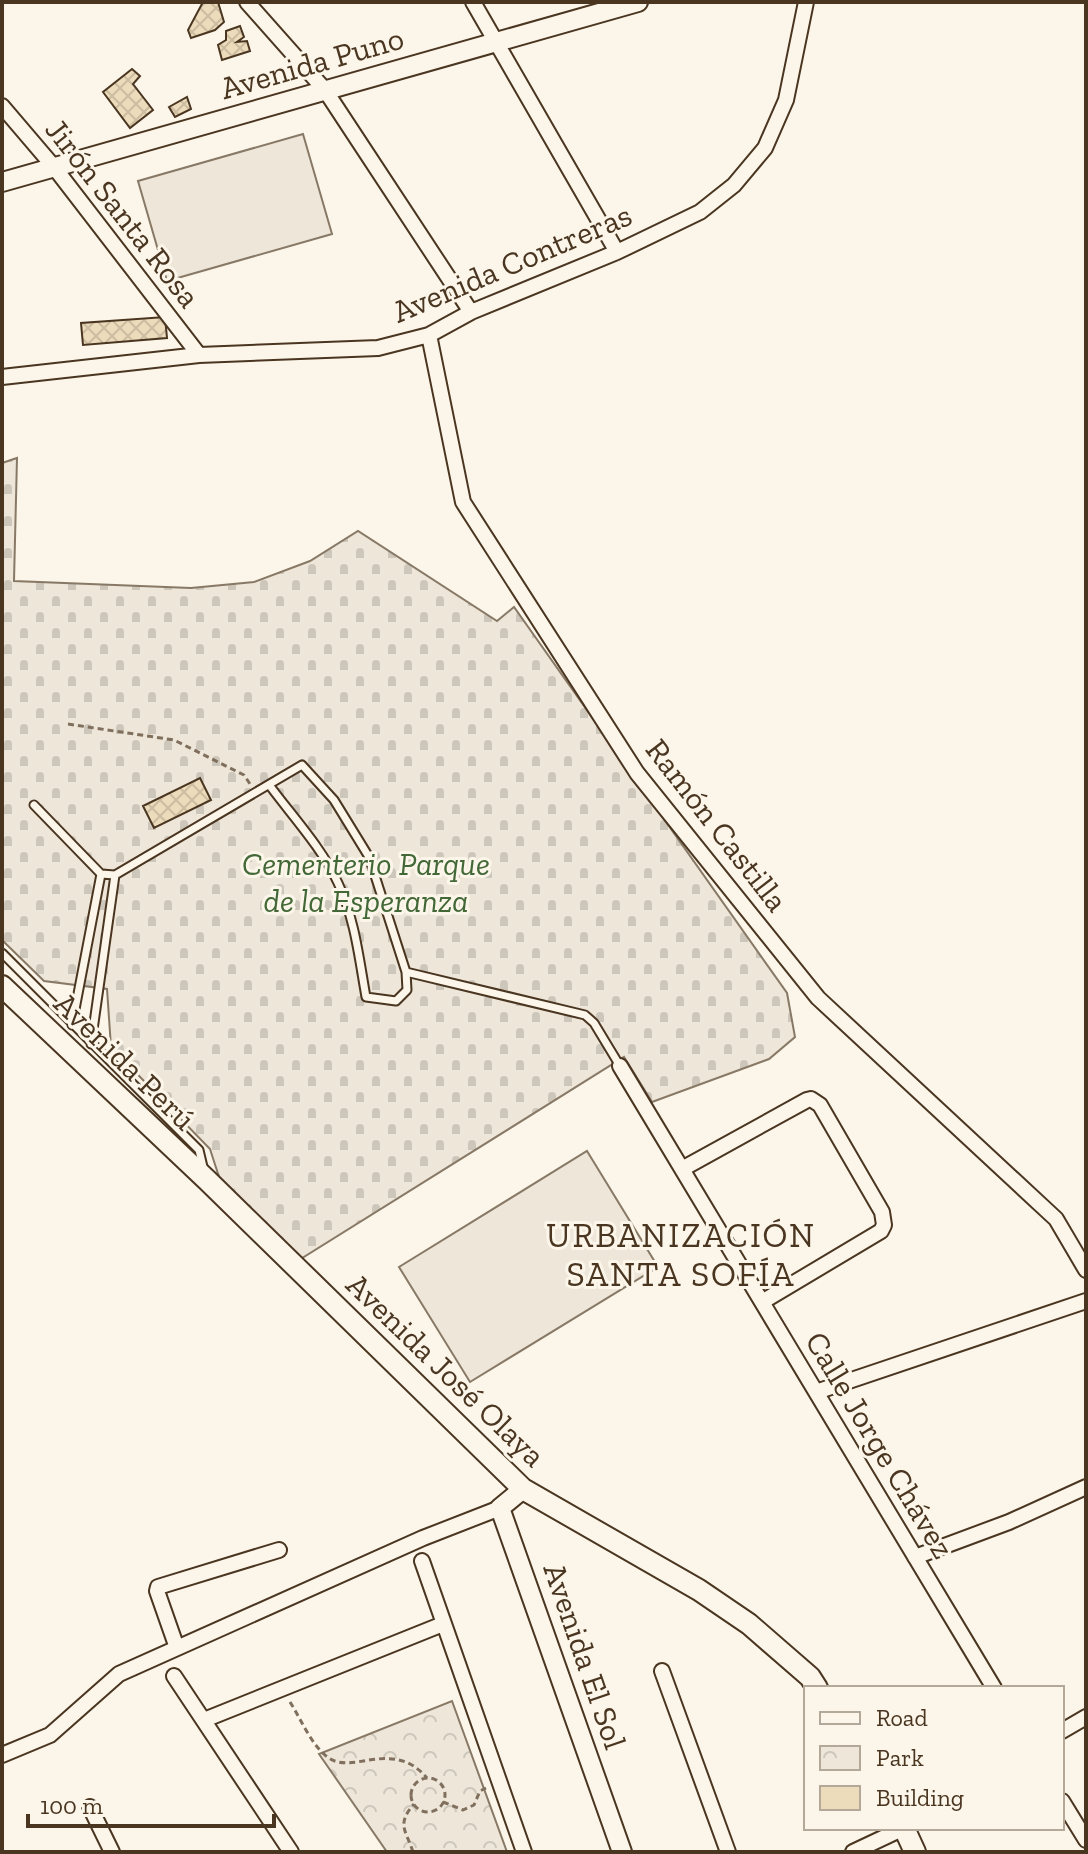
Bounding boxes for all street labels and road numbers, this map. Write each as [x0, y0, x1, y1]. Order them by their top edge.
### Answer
street label: Avenida Puno [216, 19, 408, 107]
street label: Jirón Santa Rosa [37, 111, 209, 315]
street label: Avenida Contreras [387, 195, 637, 331]
street label: Ramón Castilla [638, 731, 796, 919]
street label: Avenida Perú [46, 984, 204, 1138]
street label: Avenida José Olaya [339, 1265, 553, 1475]
street label: Calle Jorge Chávez [797, 1325, 963, 1565]
street label: Avenida El Sol [535, 1558, 635, 1754]

